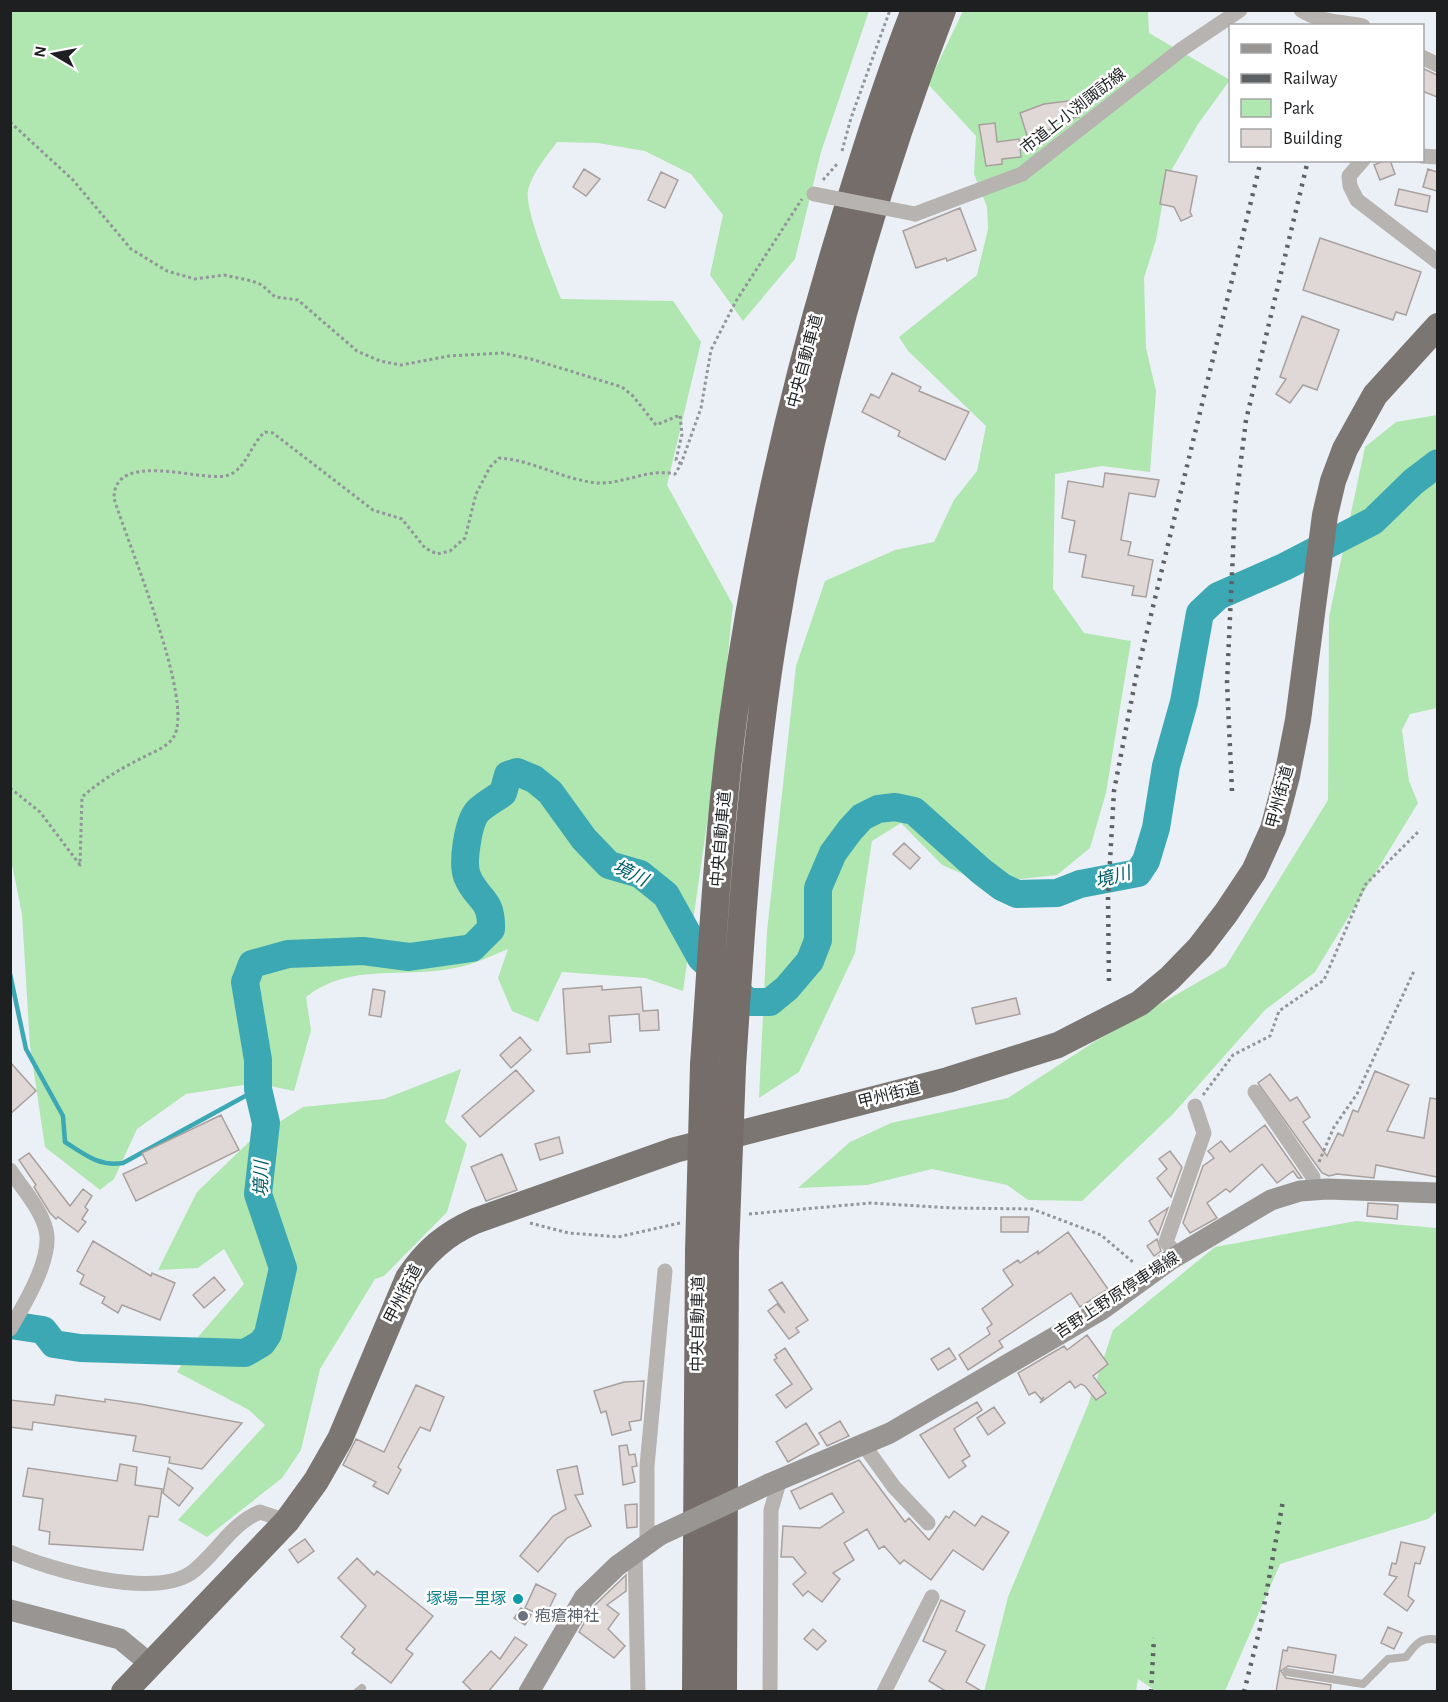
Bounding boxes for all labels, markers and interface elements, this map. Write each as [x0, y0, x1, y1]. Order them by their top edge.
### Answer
north arrow [24, 24, 84, 84]
legend [1229, 24, 1424, 162]
text: Road [1283, 40, 1319, 58]
text: N [31, 45, 49, 58]
street label: 市道上小渕諏訪線 [1017, 65, 1128, 157]
text: Railway [1283, 70, 1338, 88]
text: Park [1283, 100, 1315, 118]
text: Building [1283, 130, 1343, 148]
street label: 中央自動車道 [784, 312, 825, 409]
street label: 甲州街道 [1263, 764, 1296, 830]
street label: 中央自動車道 [708, 790, 733, 888]
water label: 境川 [610, 856, 653, 891]
water label: 境川 [1093, 862, 1135, 891]
street label: 甲州街道 [856, 1079, 922, 1111]
water label: 境川 [251, 1159, 271, 1197]
street label: 吉野上野原停車場線 [1052, 1248, 1182, 1341]
street label: 甲州街道 [380, 1261, 425, 1326]
street label: 中央自動車道 [688, 1276, 707, 1372]
place label: 塚場一里塚 [426, 1591, 506, 1607]
marker: 塚場一里塚 [511, 1592, 525, 1606]
place label: 疱瘡神社 [535, 1608, 599, 1624]
marker: 疱瘡神社 [516, 1609, 530, 1623]

